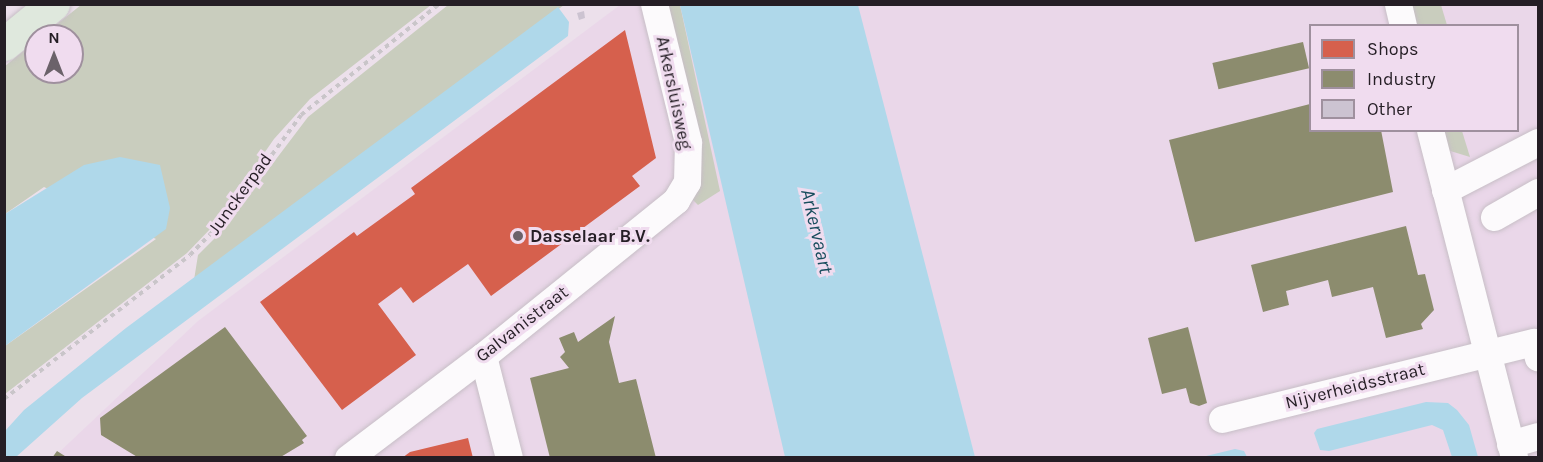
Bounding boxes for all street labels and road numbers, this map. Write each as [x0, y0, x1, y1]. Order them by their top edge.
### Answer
street label: Arkersluisweg [651, 34, 697, 152]
street label: Junckerpad [203, 149, 277, 239]
street label: Galvanistraat [472, 281, 572, 367]
street label: Nijverheidsstraat [1283, 358, 1427, 414]

